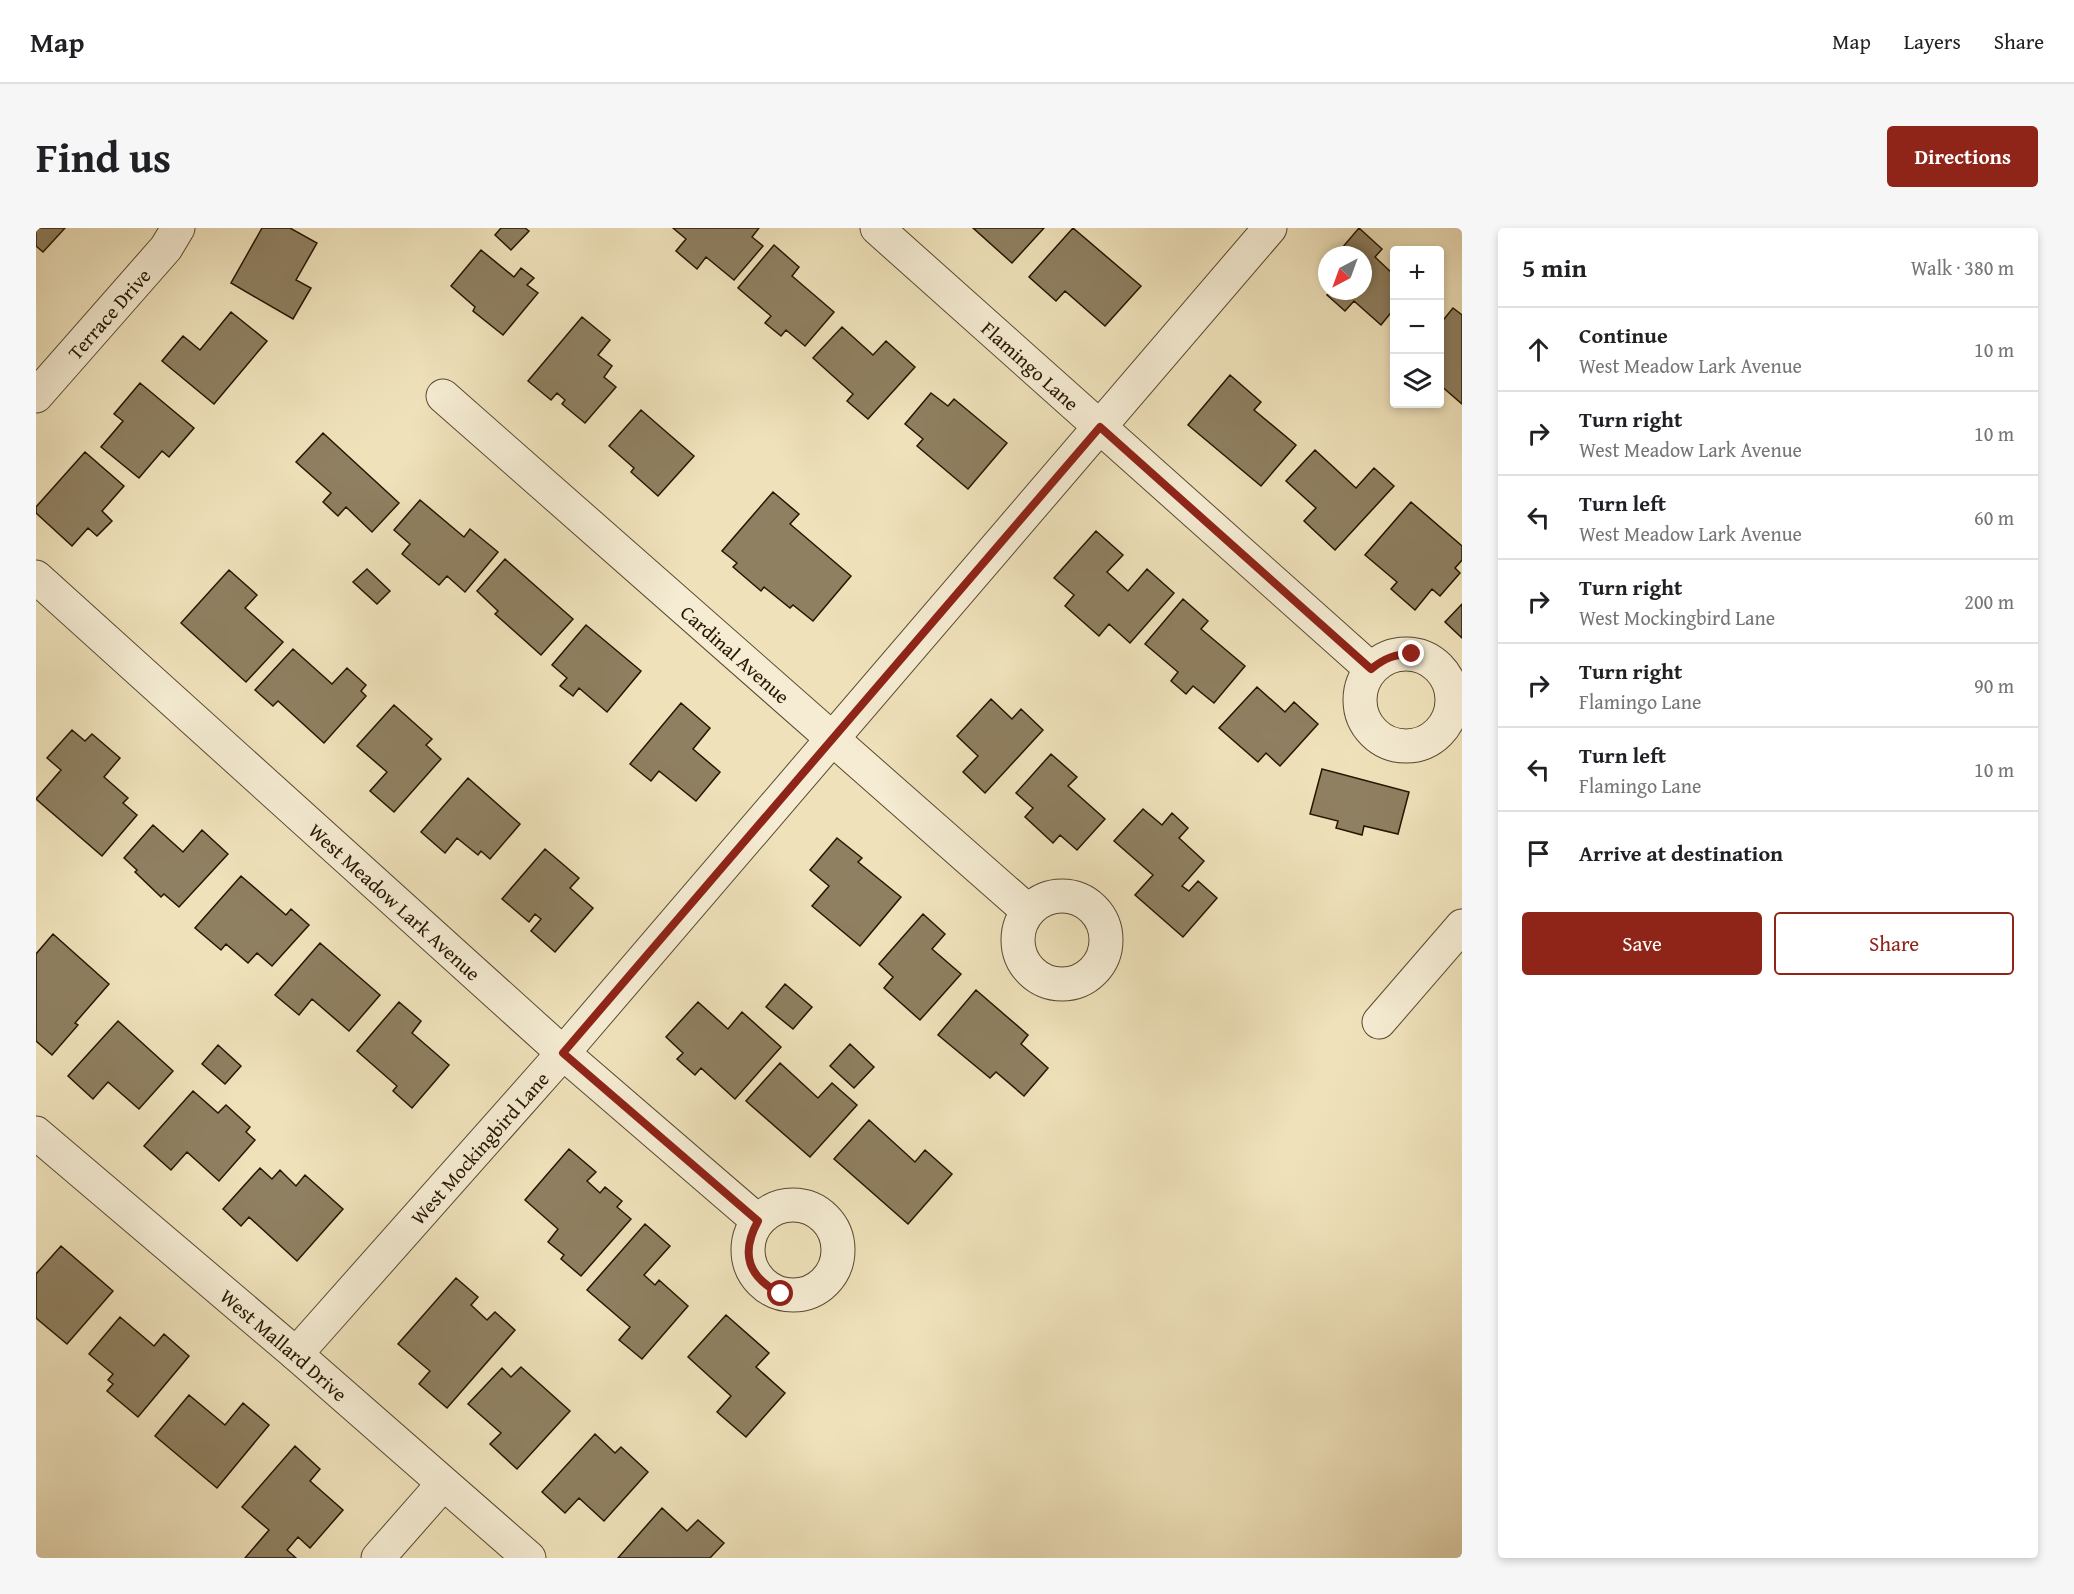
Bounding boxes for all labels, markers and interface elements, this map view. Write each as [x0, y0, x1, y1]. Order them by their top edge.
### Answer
text: Map [30, 21, 84, 62]
text: Map [1832, 26, 1871, 57]
text: Layers [1904, 26, 1961, 57]
text: Share [1994, 26, 2044, 57]
text: Find us [36, 126, 171, 187]
button: Directions [1887, 126, 2038, 187]
north arrow [1318, 246, 1372, 300]
map controls [1390, 246, 1444, 408]
button: + [1390, 246, 1444, 300]
text: 5 min [1522, 248, 1587, 287]
text: Walk · 380 m [1911, 253, 2014, 282]
street label: Terrace Drive [60, 261, 157, 365]
button: − [1390, 300, 1444, 354]
street label: Flamingo Lane [975, 314, 1086, 417]
text: Continue [1579, 319, 1668, 351]
icon: ahead [1522, 333, 1555, 366]
text: 10 m [1974, 335, 2014, 364]
text: West Meadow Lark Avenue [1579, 351, 1802, 380]
button: layers [1390, 354, 1444, 408]
text: Turn right [1579, 403, 1682, 435]
icon: right [1522, 417, 1555, 450]
text: 10 m [1974, 419, 2014, 448]
text: West Meadow Lark Avenue [1579, 435, 1802, 464]
text: Turn left [1579, 487, 1666, 519]
icon: left [1522, 501, 1555, 534]
text: 60 m [1974, 503, 2014, 532]
text: West Meadow Lark Avenue [1579, 519, 1802, 548]
text: Turn right [1579, 571, 1682, 603]
icon: right [1522, 585, 1555, 618]
text: 200 m [1964, 587, 2014, 616]
street label: Cardinal Avenue [675, 598, 797, 710]
text: West Mockingbird Lane [1579, 603, 1775, 632]
route end [1398, 640, 1424, 666]
text: Turn right [1579, 655, 1682, 687]
icon: right [1522, 669, 1555, 702]
text: 90 m [1974, 671, 2014, 700]
text: Flamingo Lane [1579, 687, 1701, 716]
text: Turn left [1579, 739, 1666, 771]
icon: left [1522, 753, 1555, 786]
text: 10 m [1974, 755, 2014, 784]
text: Flamingo Lane [1579, 771, 1701, 800]
street label: West Meadow Lark Avenue [303, 816, 488, 987]
icon: arrive [1522, 837, 1555, 870]
text: Arrive at destination [1579, 837, 1783, 869]
button: Save [1522, 912, 1762, 975]
button: Share [1774, 912, 2014, 975]
street label: West Mockingbird Lane [403, 1065, 555, 1231]
route start [767, 1280, 793, 1306]
street label: West Mallard Drive [214, 1281, 354, 1407]

